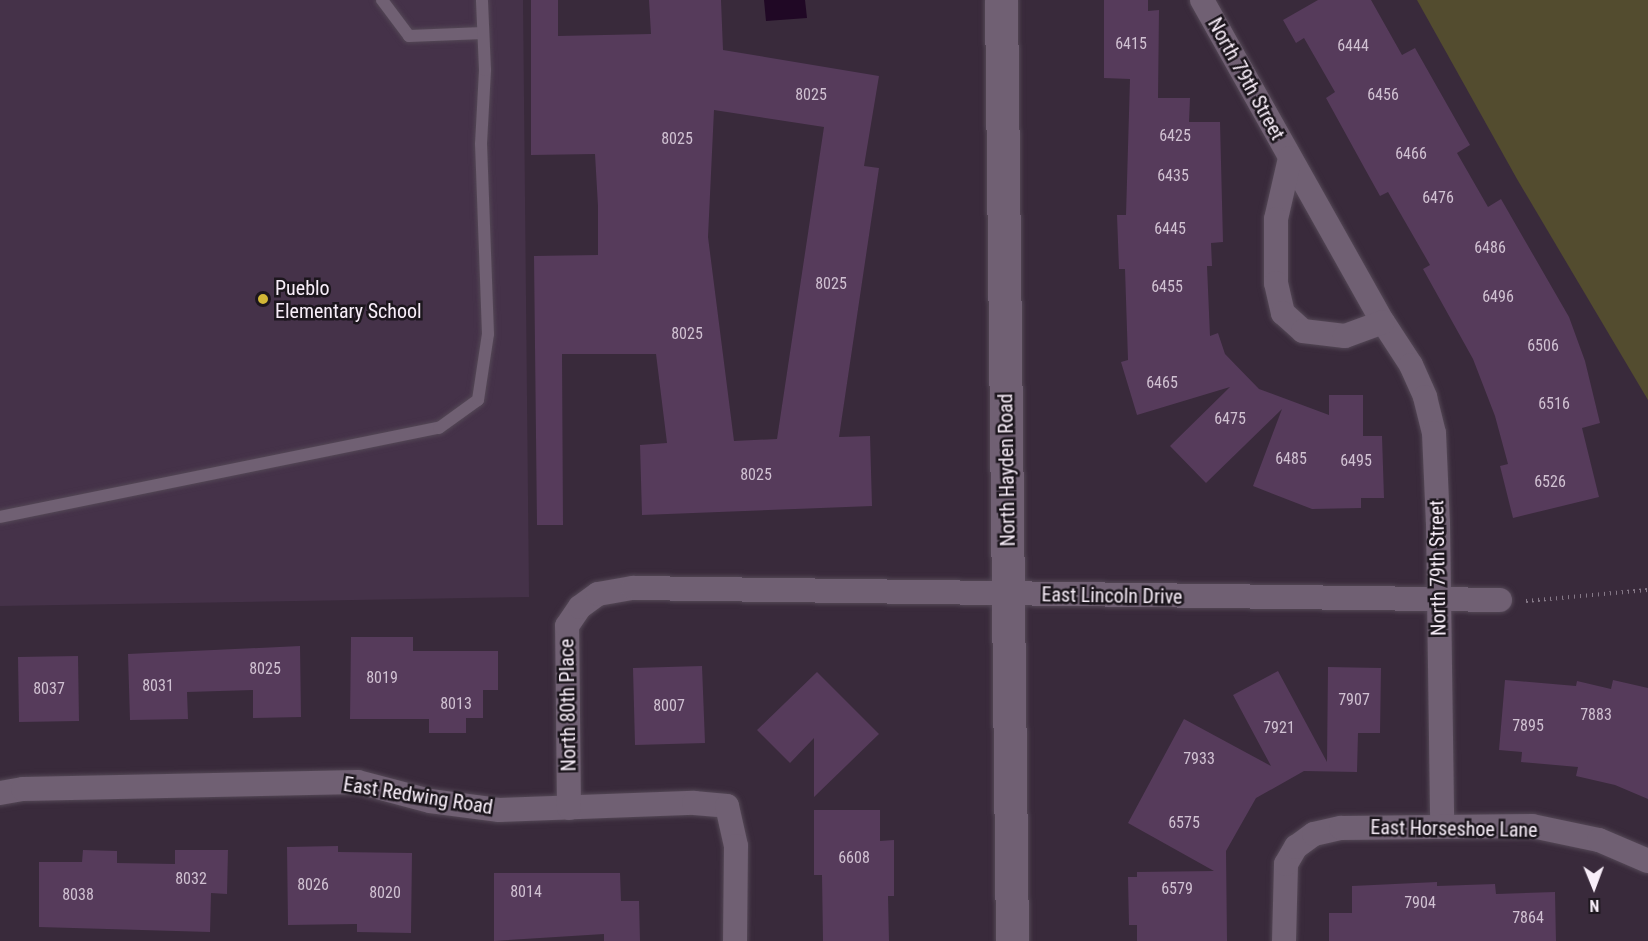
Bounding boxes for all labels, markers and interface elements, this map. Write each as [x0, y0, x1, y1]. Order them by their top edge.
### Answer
street label: North 79th Street [1203, 14, 1289, 144]
house number: 6415 [1115, 34, 1147, 54]
house number: 6444 [1337, 36, 1369, 56]
house number: 8025 [795, 85, 827, 105]
house number: 6456 [1367, 85, 1399, 105]
house number: 6425 [1159, 126, 1191, 146]
house number: 8025 [661, 129, 693, 149]
house number: 6466 [1395, 144, 1427, 164]
house number: 6435 [1157, 166, 1189, 186]
house number: 6476 [1422, 188, 1454, 208]
house number: 6445 [1154, 219, 1186, 239]
house number: 6486 [1474, 238, 1506, 258]
house number: 8025 [815, 274, 847, 294]
place label: Pueblo Elementary School [275, 276, 422, 323]
house number: 6455 [1151, 277, 1183, 297]
house number: 6496 [1482, 287, 1514, 307]
marker: Pueblo Elementary School [256, 292, 270, 306]
house number: 8025 [671, 324, 703, 344]
house number: 6506 [1527, 336, 1559, 356]
house number: 6465 [1146, 373, 1178, 393]
street label: North Hayden Road [994, 393, 1020, 547]
house number: 6516 [1538, 394, 1570, 414]
house number: 6475 [1214, 409, 1246, 429]
house number: 6485 [1275, 449, 1307, 469]
house number: 6495 [1340, 451, 1372, 471]
house number: 8025 [740, 465, 772, 485]
house number: 6526 [1534, 472, 1566, 492]
street label: North 79th Street [1425, 500, 1451, 636]
street label: East Lincoln Drive [1041, 583, 1183, 609]
street label: North 80th Place [555, 638, 581, 772]
house number: 8025 [249, 659, 281, 679]
house number: 8019 [366, 668, 398, 688]
house number: 8031 [142, 676, 174, 696]
house number: 8037 [33, 679, 65, 699]
house number: 7907 [1338, 690, 1370, 710]
house number: 8013 [440, 694, 472, 714]
house number: 8007 [653, 696, 685, 716]
house number: 7883 [1580, 705, 1612, 725]
house number: 7895 [1512, 716, 1544, 736]
house number: 7921 [1263, 718, 1295, 738]
house number: 7933 [1183, 749, 1215, 769]
street label: East Redwing Road [342, 772, 494, 820]
house number: 6575 [1168, 813, 1200, 833]
street label: East Horseshoe Lane [1370, 816, 1538, 842]
house number: 6608 [838, 848, 870, 868]
north arrow [1564, 857, 1624, 917]
house number: 8032 [175, 869, 207, 889]
house number: 8026 [297, 875, 329, 895]
house number: 6579 [1161, 879, 1193, 899]
house number: 8014 [510, 882, 542, 902]
house number: 8020 [369, 883, 401, 903]
house number: 8038 [62, 885, 94, 905]
house number: 7904 [1404, 893, 1436, 913]
text: N [1589, 896, 1599, 915]
house number: 7864 [1512, 908, 1544, 928]

